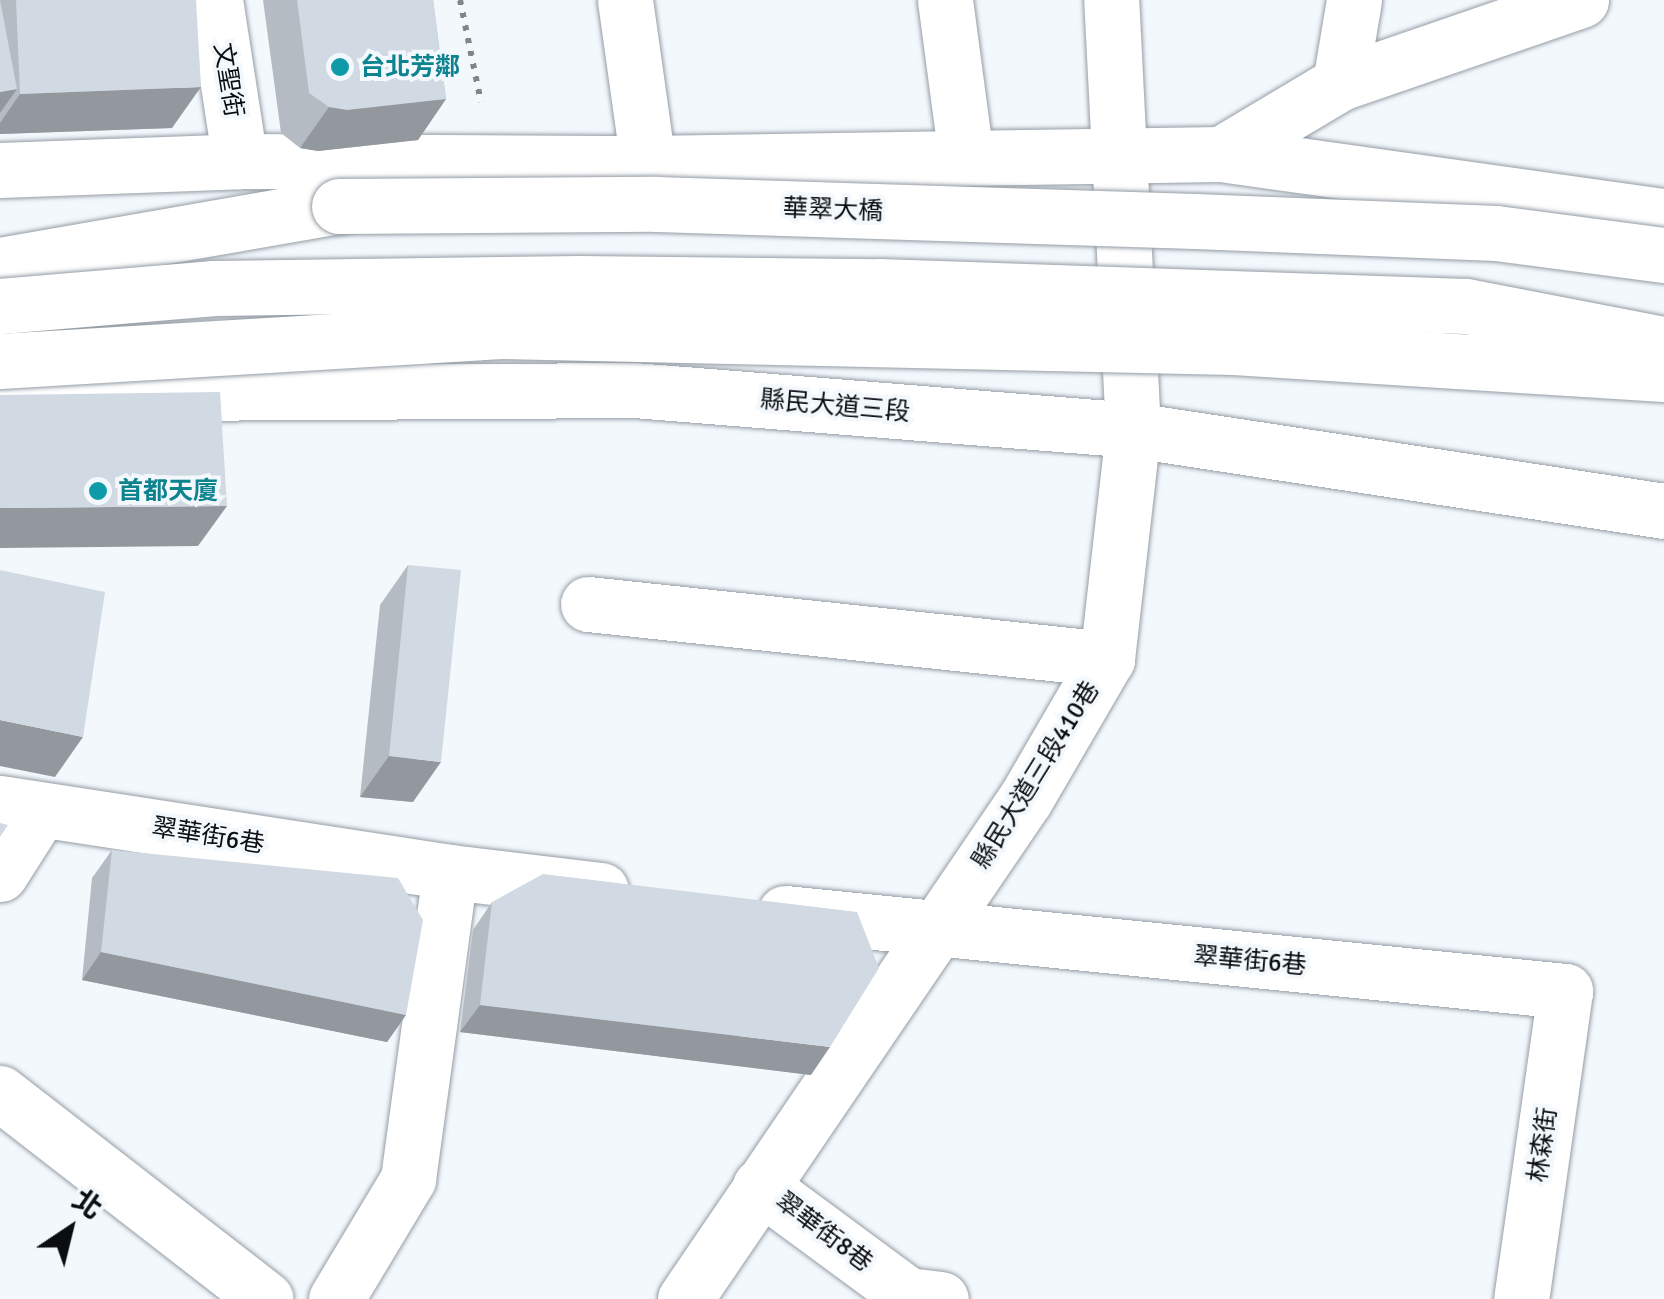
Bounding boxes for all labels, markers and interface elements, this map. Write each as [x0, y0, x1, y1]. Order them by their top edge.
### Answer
street label: 文聖街 [207, 41, 249, 119]
place label: 台北芳鄰 [360, 52, 460, 82]
marker: 台北芳鄰 [329, 56, 351, 78]
street label: 華翠大橋 [783, 193, 883, 227]
street label: 縣民大道三段 [759, 385, 911, 427]
place label: 首都天廈 [118, 476, 218, 506]
marker: 首都天廈 [87, 480, 109, 502]
street label: 縣民大道三段410巷 [966, 676, 1106, 874]
street label: 翠華街6巷 [150, 812, 266, 860]
street label: 翠華街6巷 [1192, 941, 1308, 981]
street label: 林森街 [1523, 1106, 1563, 1184]
north arrow [20, 1179, 120, 1279]
text: 北 [66, 1182, 108, 1226]
street label: 翠華街8巷 [770, 1186, 878, 1278]

